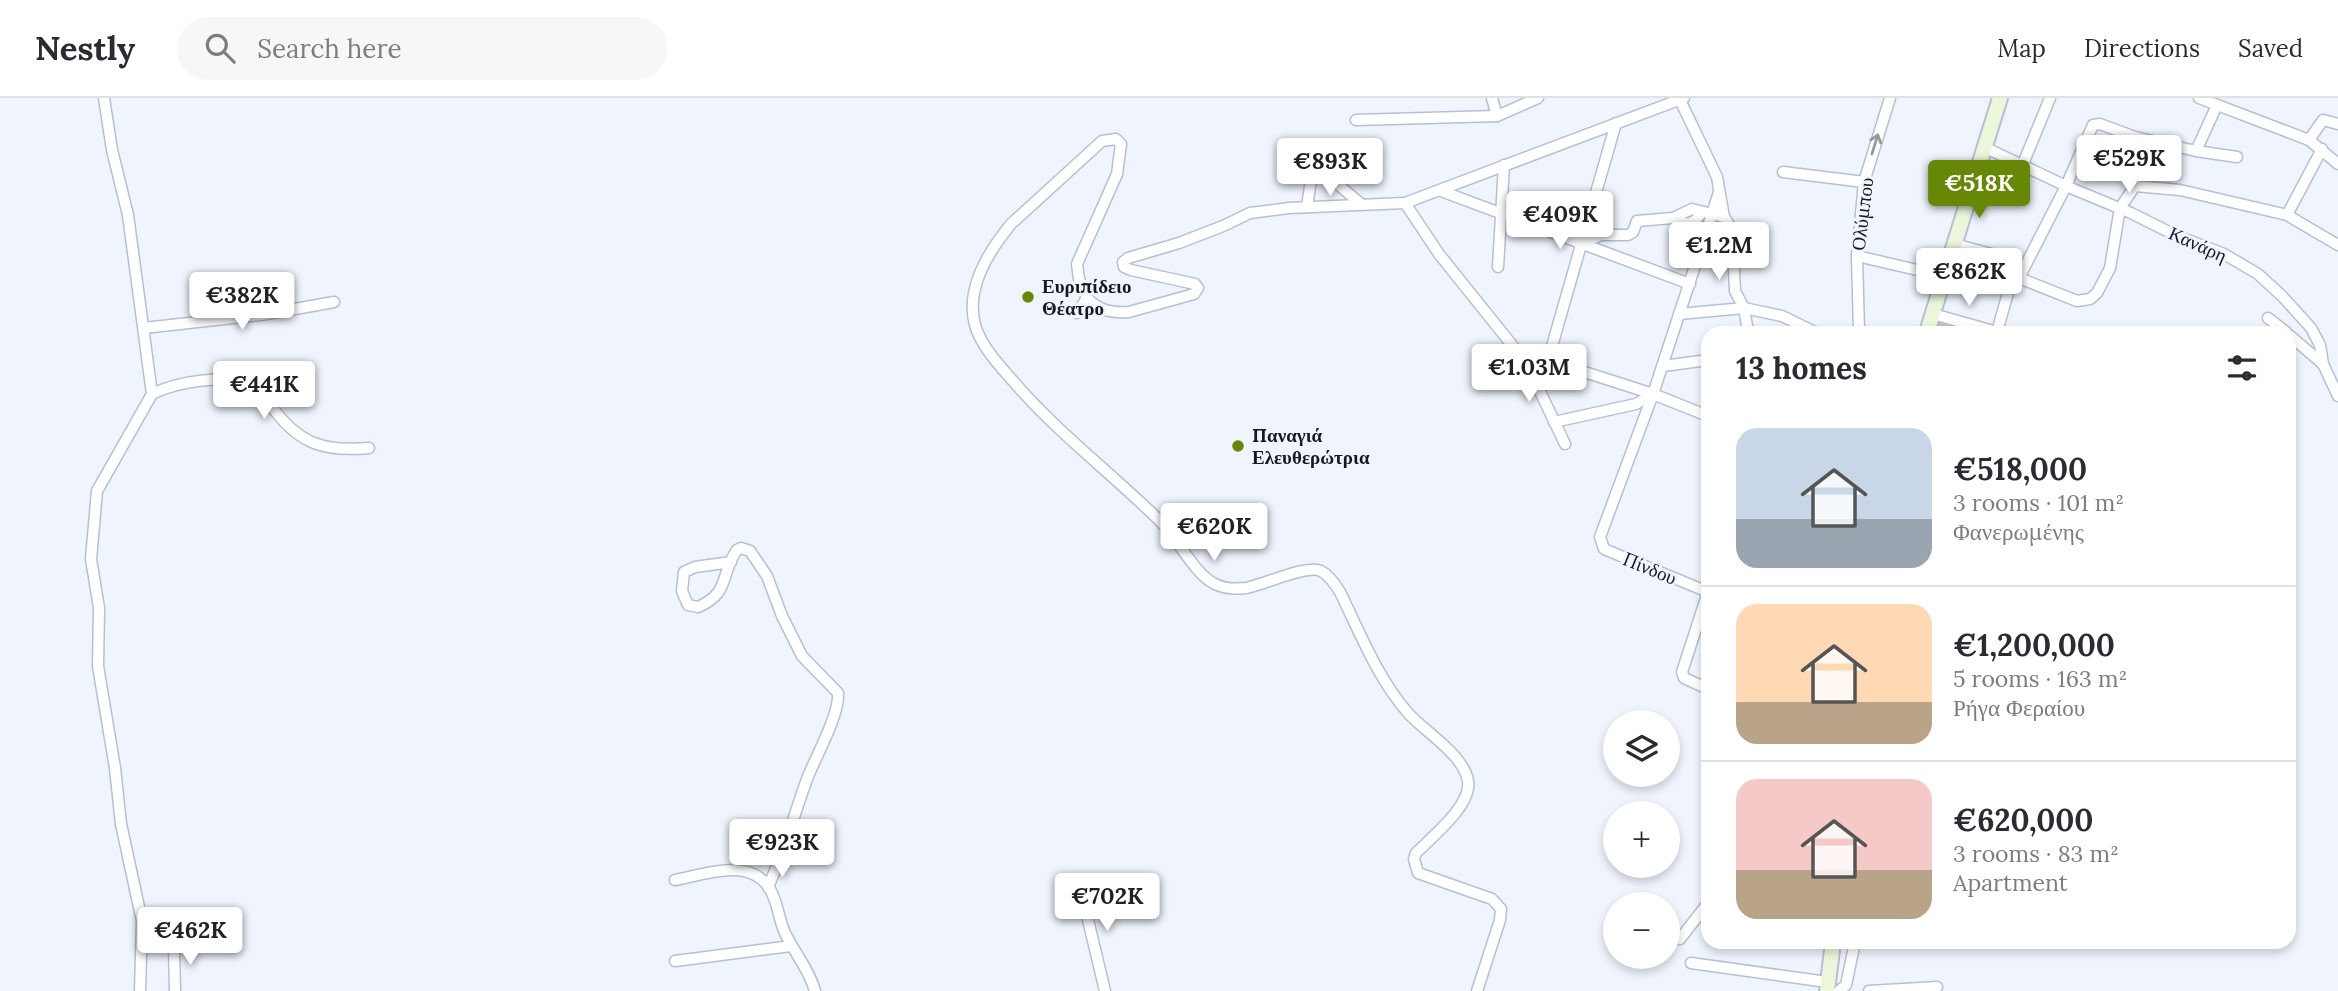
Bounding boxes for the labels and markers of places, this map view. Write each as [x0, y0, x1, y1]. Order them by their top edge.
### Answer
pin: €529K [2080, 136, 2178, 195]
pin: €893K [1281, 139, 1379, 198]
pin: €518K [1930, 160, 2028, 220]
pin: €409K [1511, 192, 1609, 251]
pin: €1.2M [1670, 222, 1768, 282]
pin: €862K [1920, 248, 2018, 308]
pin: €382K [193, 272, 291, 332]
place label: Ευριπίδειο Θέατρο [1042, 274, 1132, 320]
marker: Ευριπίδειο Θέατρο [1020, 289, 1036, 305]
pin: €1.03M [1472, 344, 1586, 404]
pin: €441K [215, 362, 313, 421]
place label: Παναγιά Ελευθερώτρια [1252, 423, 1370, 469]
marker: Παναγιά Ελευθερώτρια [1230, 438, 1246, 454]
pin: €620K [1165, 504, 1263, 563]
pin: €923K [733, 820, 831, 879]
pin: €702K [1058, 874, 1156, 933]
pin: €462K [141, 908, 239, 967]

